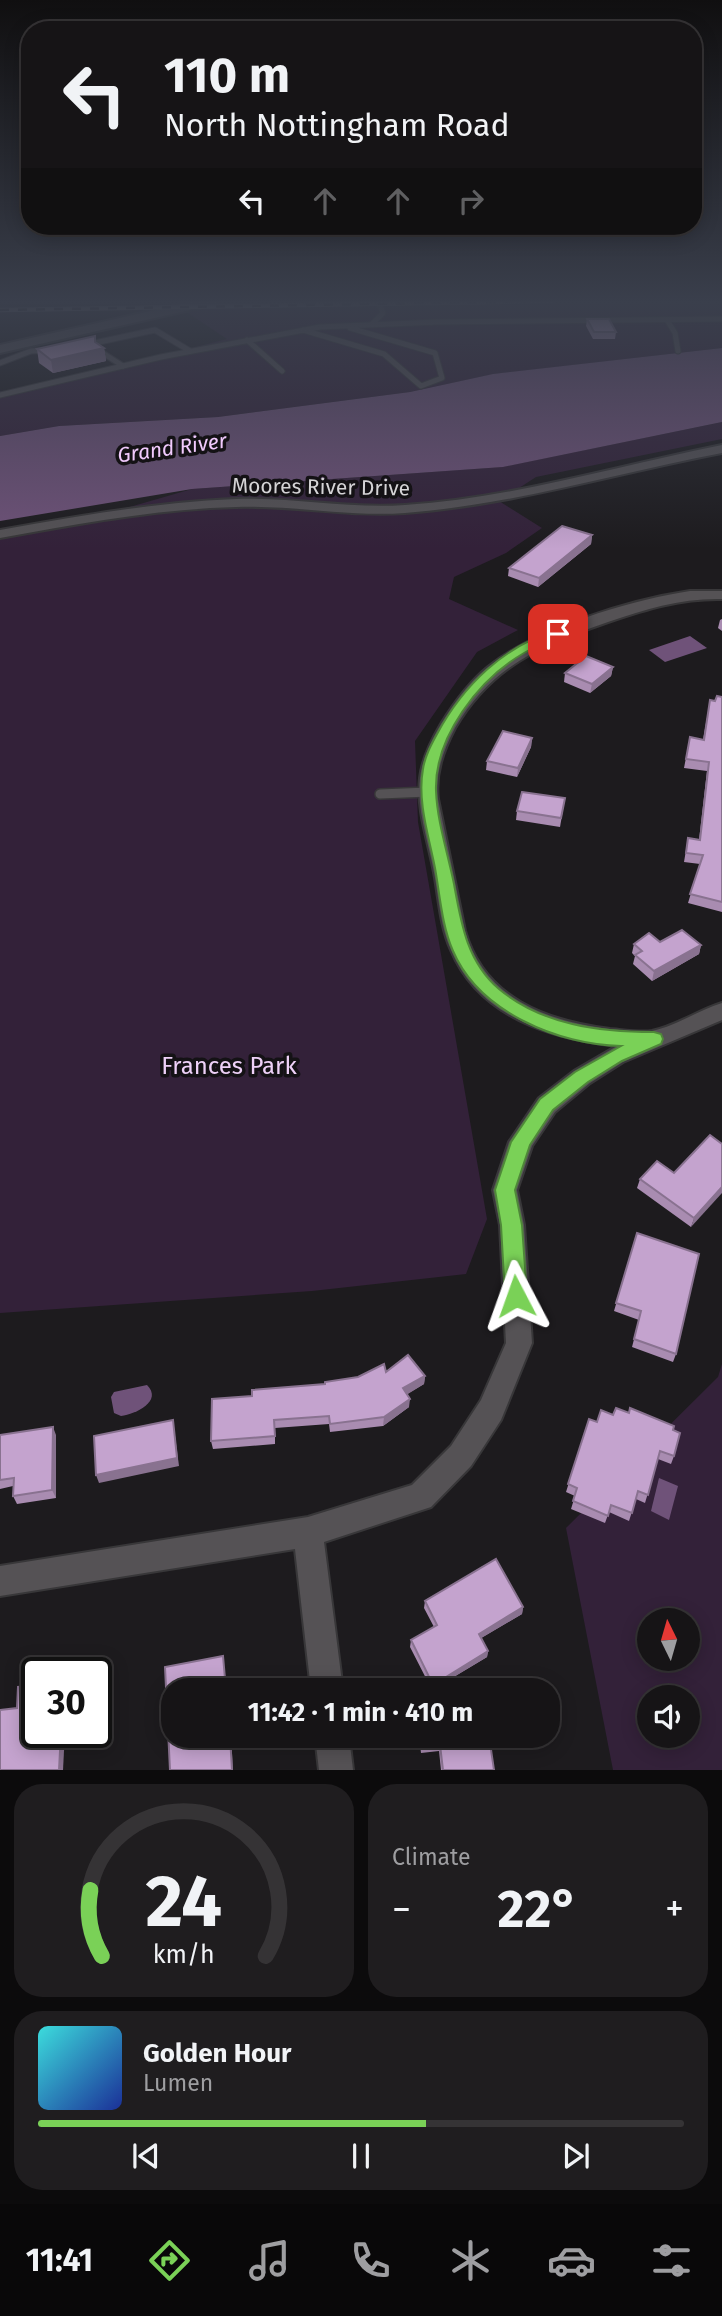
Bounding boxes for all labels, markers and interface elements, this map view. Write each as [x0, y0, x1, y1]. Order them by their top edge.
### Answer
text: 110 m [164, 46, 290, 105]
icon: left [49, 49, 140, 140]
text: North Nottingham Road [164, 106, 510, 144]
icon: left [233, 182, 271, 220]
icon: ahead [306, 182, 344, 220]
icon: ahead [379, 182, 417, 220]
icon: right [452, 182, 490, 220]
water label: Grand River [116, 427, 229, 469]
street label: Moores River Drive [232, 472, 410, 502]
pin [528, 604, 588, 664]
icon: arrive [539, 615, 577, 653]
park label: Frances Park [161, 1052, 297, 1080]
position arrow [479, 1259, 553, 1333]
north arrow [637, 1608, 700, 1671]
map controls [637, 1608, 700, 1748]
speed limit sign: 30 [21, 1657, 112, 1748]
button: sound [637, 1685, 700, 1748]
text: 11:42 · 1 min · 410 m [248, 1697, 473, 1728]
text: Climate [392, 1843, 471, 1871]
text: 24 [146, 1859, 222, 1946]
text: 22° [498, 1878, 578, 1941]
text: − [392, 1886, 411, 1932]
text: + [665, 1886, 684, 1932]
text: km/h [153, 1940, 215, 1970]
text: Golden Hour [143, 2038, 291, 2069]
text: Lumen [143, 2069, 213, 2097]
icon: previous [127, 2137, 165, 2175]
icon: pause [342, 2137, 380, 2175]
icon: next [557, 2137, 595, 2175]
icon: directions [145, 2236, 194, 2285]
icon: music [245, 2236, 294, 2285]
icon: phone [346, 2236, 395, 2285]
icon: climate [446, 2236, 495, 2285]
icon: car [547, 2236, 596, 2285]
icon: filters [647, 2236, 696, 2285]
text: 11:41 [26, 2241, 93, 2279]

